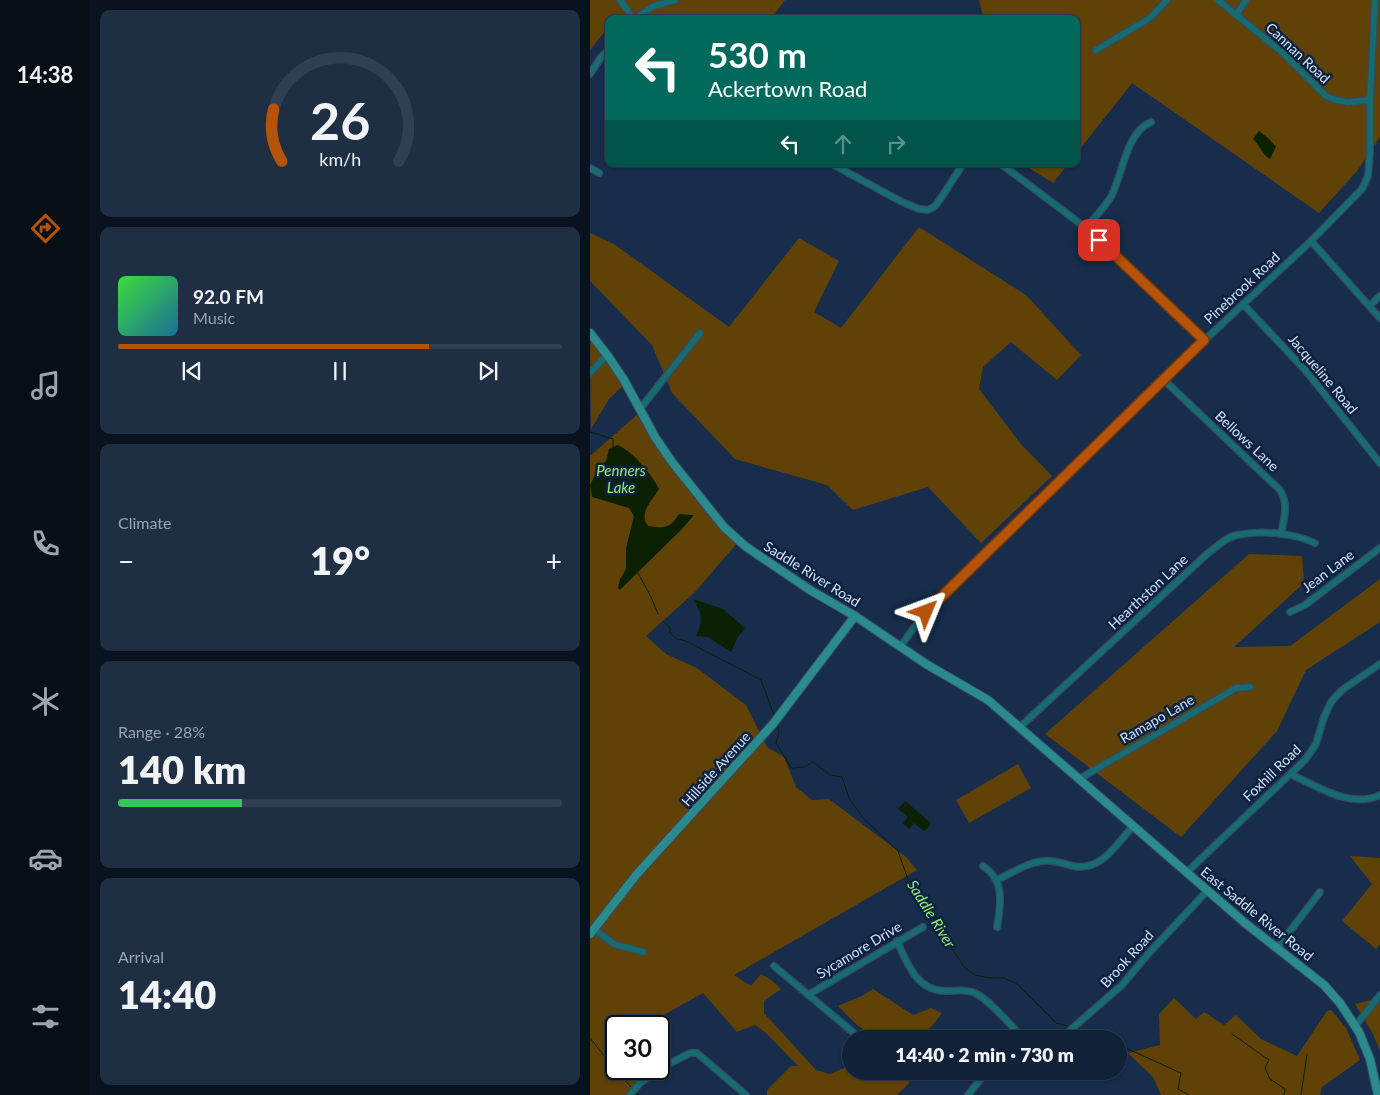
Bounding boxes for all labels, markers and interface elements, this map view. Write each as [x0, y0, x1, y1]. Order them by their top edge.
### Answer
street label: Cannan Road [1263, 19, 1334, 87]
text: 530 m [708, 33, 807, 75]
icon: left [625, 35, 690, 100]
text: 14:38 [17, 61, 73, 88]
text: Ackertown Road [708, 75, 867, 102]
text: 26 [310, 89, 370, 151]
icon: left [776, 130, 804, 158]
icon: ahead [829, 130, 857, 158]
icon: right [882, 130, 910, 158]
text: km/h [319, 148, 361, 170]
icon: directions [28, 211, 63, 246]
pin [1078, 219, 1120, 261]
icon: arrive [1085, 226, 1113, 254]
street label: Pinebrook Road [1200, 248, 1283, 327]
text: 92.0 FM [193, 285, 264, 308]
text: Music [193, 308, 235, 327]
street label: Jacqueline Road [1285, 330, 1362, 417]
icon: previous [178, 357, 206, 385]
icon: pause [326, 357, 354, 385]
icon: next [474, 357, 502, 385]
icon: music [28, 368, 63, 403]
street label: Bellows Lane [1212, 407, 1283, 474]
water label: Penners Lake [596, 461, 646, 496]
text: Climate [118, 513, 171, 532]
icon: phone [28, 526, 63, 561]
text: 19° [310, 537, 370, 583]
street label: Saddle River Road [761, 537, 864, 610]
text: − [118, 544, 134, 578]
text: + [546, 544, 562, 578]
street label: Jean Lane [1298, 546, 1357, 596]
street label: Hearthston Lane [1104, 550, 1191, 633]
position arrow [899, 585, 951, 637]
icon: climate [28, 684, 63, 719]
street label: Ramapo Lane [1117, 690, 1197, 747]
text: Range · 28% [118, 722, 205, 741]
street label: Hillside Avenue [678, 728, 754, 810]
street label: Foxhill Road [1239, 741, 1304, 805]
text: 140 km [118, 746, 246, 792]
icon: car [28, 841, 63, 876]
street label: East Saddle River Road [1198, 863, 1317, 964]
water label: Saddle River [904, 876, 960, 951]
street label: Sycamore Drive [813, 917, 904, 982]
street label: Brook Road [1096, 926, 1157, 991]
text: Arrival [118, 947, 164, 966]
text: 14:40 [118, 971, 216, 1017]
icon: filters [28, 999, 63, 1034]
speed limit sign: 30 [605, 1015, 670, 1080]
text: 14:40 · 2 min · 730 m [895, 1043, 1074, 1066]

